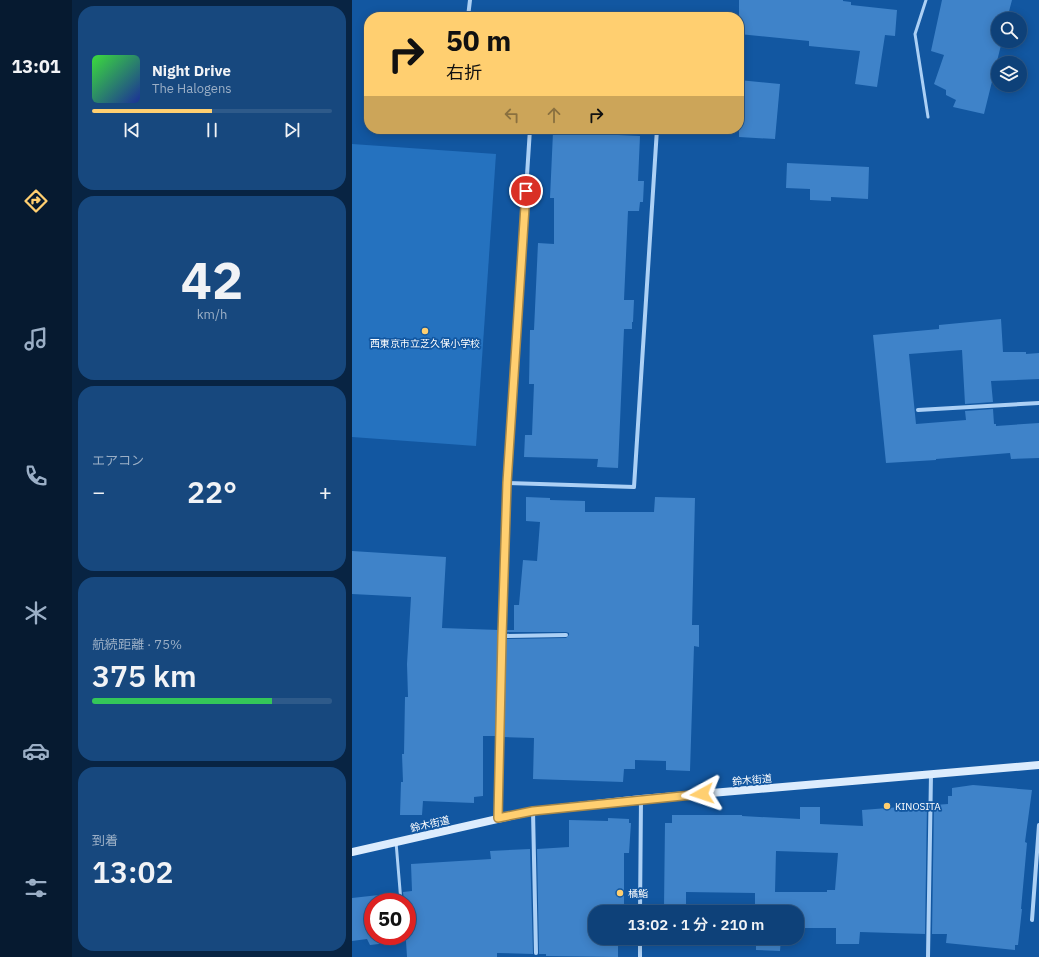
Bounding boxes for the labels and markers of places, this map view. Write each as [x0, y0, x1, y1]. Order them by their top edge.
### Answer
pin [509, 174, 543, 208]
marker: 西東京市立芝久保小学校 [420, 326, 430, 336]
place label: 西東京市立芝久保小学校 [370, 337, 480, 350]
place label: KINOSITA [895, 800, 941, 813]
marker: KINOSITA [882, 801, 892, 811]
place label: 橘鮨 [628, 887, 648, 900]
marker: 橘鮨 [615, 888, 625, 898]

